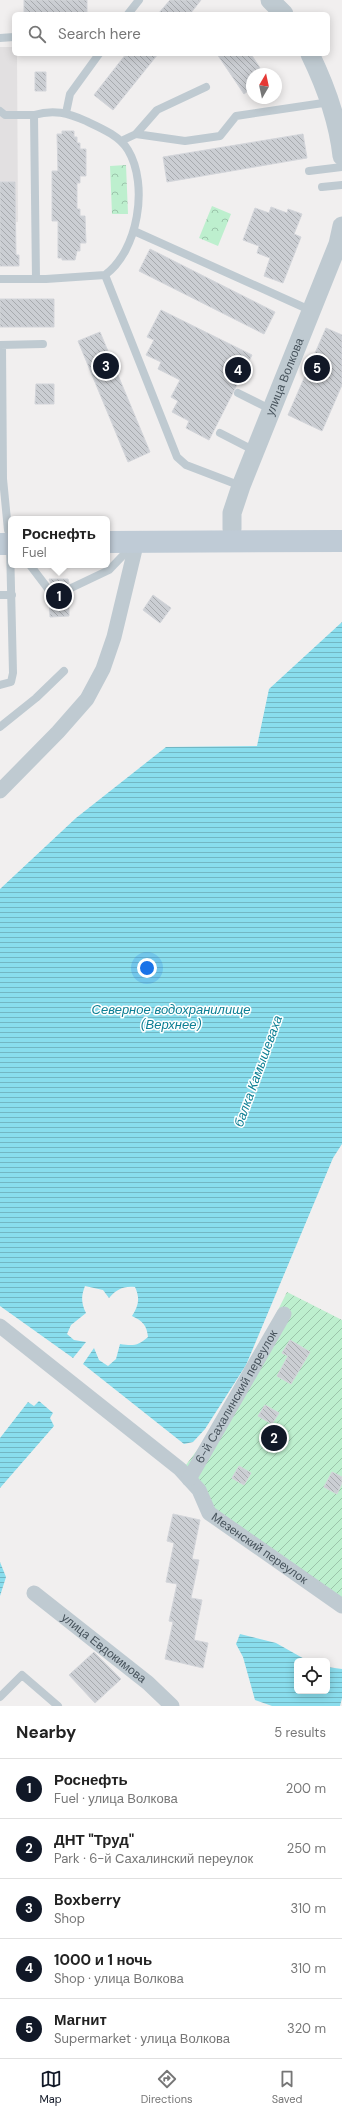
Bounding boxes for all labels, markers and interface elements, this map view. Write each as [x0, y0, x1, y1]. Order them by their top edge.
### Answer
search box [12, 12, 330, 56]
icon: search [26, 23, 48, 45]
text: Search here [58, 24, 141, 44]
north arrow [246, 68, 282, 104]
street label: улица Волкова [262, 335, 308, 418]
pin: 3 [93, 351, 119, 381]
pin: 5 [304, 353, 330, 383]
pin: 4 [225, 355, 251, 385]
popup [8, 516, 110, 568]
text: Роснефть [22, 524, 96, 544]
text: Fuel [22, 544, 47, 561]
pin: 1 [46, 581, 72, 611]
your location [137, 958, 157, 978]
water label: Северное водохранилище (Верхнее) [92, 1001, 250, 1033]
water label: балка Камышеваха [230, 1013, 286, 1129]
street label: 6-й Сахалинский переулок [192, 1326, 282, 1466]
pin: 2 [261, 1423, 287, 1453]
street label: Мезенский переулок [208, 1509, 312, 1588]
street label: улица Евдокимова [58, 1610, 150, 1687]
map controls [294, 1658, 330, 1694]
button: locate [294, 1658, 330, 1694]
text: Nearby [16, 1721, 76, 1743]
text: 5 results [274, 1724, 326, 1741]
text: Роснефть [54, 1770, 128, 1790]
text: 1 [27, 1780, 31, 1797]
text: 200 m [286, 1780, 326, 1797]
text: Fuel · улица Волкова [54, 1790, 178, 1807]
text: ДНТ "Труд" [54, 1830, 134, 1850]
text: 2 [25, 1840, 33, 1857]
text: 250 m [287, 1840, 326, 1857]
text: Park · 6-й Сахалинский переулок [54, 1850, 253, 1867]
text: Boxberry [54, 1890, 121, 1910]
text: 3 [25, 1900, 33, 1917]
text: 310 m [291, 1900, 326, 1917]
text: Shop [54, 1910, 85, 1927]
text: 1000 и 1 ночь [54, 1950, 152, 1970]
text: 4 [25, 1960, 33, 1977]
text: 310 m [291, 1960, 326, 1977]
text: Shop · улица Волкова [54, 1970, 184, 1987]
text: Магнит [54, 2010, 107, 2030]
text: 5 [25, 2020, 33, 2037]
text: 320 m [287, 2020, 326, 2037]
text: Supermarket · улица Волкова [54, 2030, 230, 2047]
tab: Map [40, 2068, 62, 2106]
tab: Directions [141, 2068, 193, 2106]
tab: Saved [272, 2068, 302, 2106]

